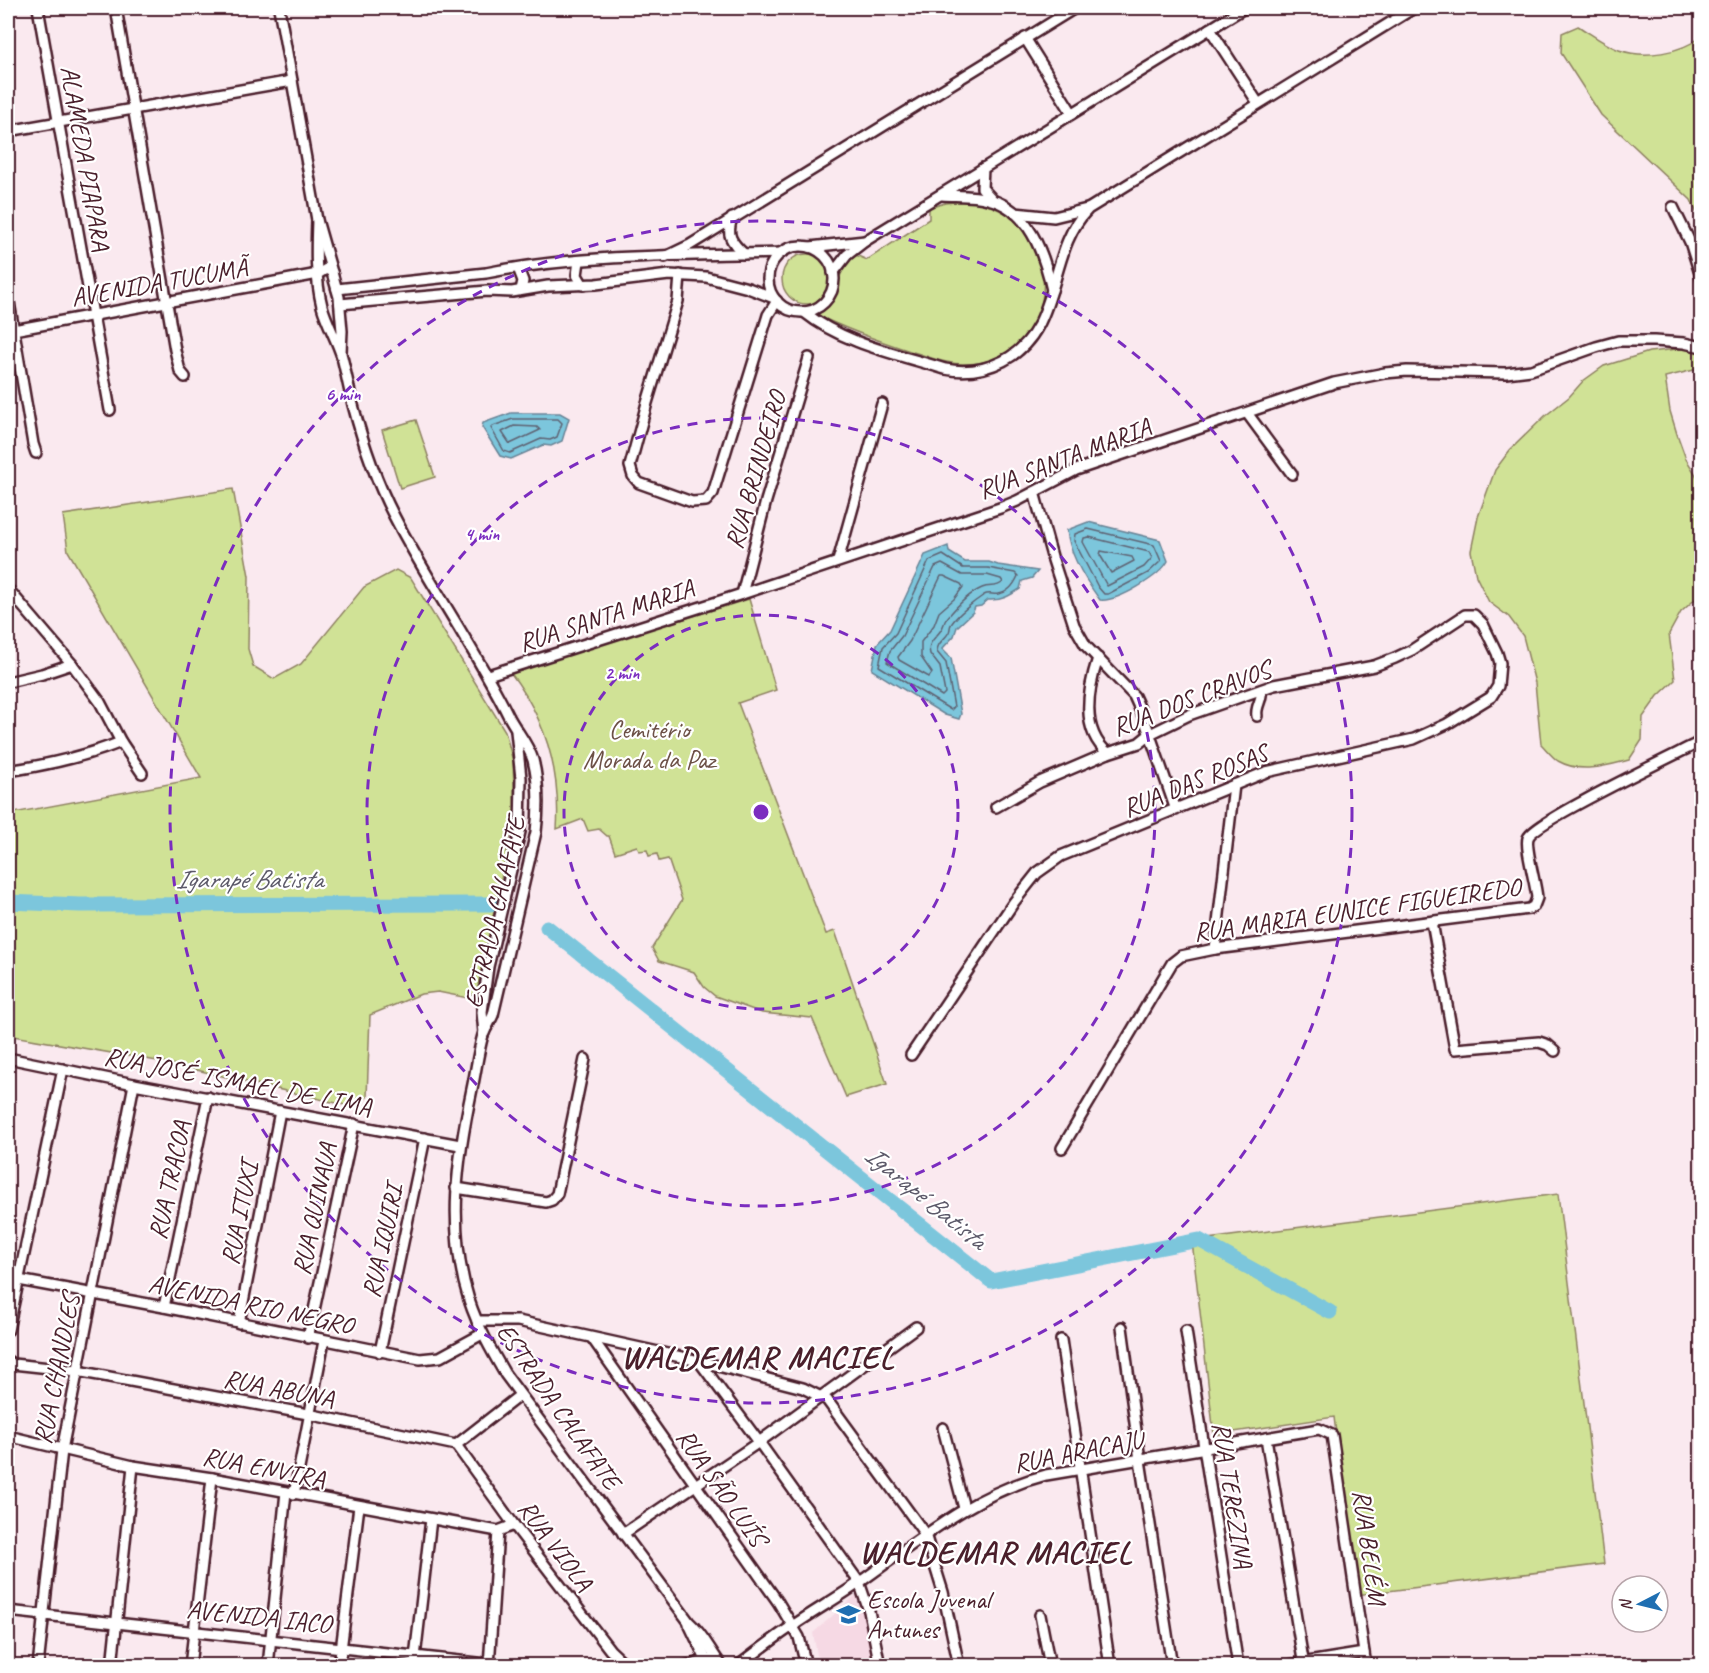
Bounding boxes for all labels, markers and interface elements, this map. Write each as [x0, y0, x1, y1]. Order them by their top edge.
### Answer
street label: ALAMEDA PIAPARA [53, 63, 118, 254]
street label: AVENIDA TUCUMÃ [68, 250, 255, 314]
text: 6 min [326, 383, 361, 405]
street label: RUA BRINDEIRO [717, 385, 794, 552]
street label: RUA SANTA MARIA [973, 410, 1157, 507]
text: 4 min [465, 523, 500, 545]
street label: RUA SANTA MARIA [514, 571, 700, 659]
street label: RUA DOS CRAVOS [1107, 651, 1280, 744]
text: 2 min [605, 662, 640, 684]
park label: Cemitério Morada da Paz [583, 713, 718, 776]
street label: RUA DAS ROSAS [1118, 735, 1277, 825]
centre of rings [751, 802, 771, 822]
street label: ESTRADA CALAFATE [456, 810, 533, 1011]
water label: Igarapé Batista [175, 862, 325, 896]
street label: RUA MARIA EUNICE FIGUEIREDO [1191, 870, 1526, 949]
street label: RUA JOSÉ ISMAEL DE LIMA [101, 1039, 375, 1124]
street label: RUA TRACOA [141, 1117, 198, 1242]
street label: RUA QUINAUA [284, 1138, 345, 1278]
water label: Igarapé Batista [858, 1138, 996, 1258]
street label: RUA ITUXI [213, 1153, 267, 1268]
street label: RUA IQUIRI [354, 1176, 412, 1301]
street label: AVENIDA RIO NEGRO [145, 1267, 359, 1343]
street label: RUA CHANDLES [26, 1286, 88, 1447]
street label: ESTRADA CALAFATE [489, 1317, 630, 1498]
district label: WALDEMAR MACIEL [621, 1337, 895, 1378]
street label: RUA ABUNA [221, 1362, 338, 1416]
street label: RUA TEREZINA [1205, 1419, 1261, 1572]
street label: RUA SÃO LUÍS [669, 1422, 777, 1557]
street label: RUA ARACAJU [1011, 1422, 1150, 1480]
street label: RUA ENVIRA [200, 1439, 329, 1496]
street label: RUA BELÉM [1345, 1487, 1394, 1609]
street label: RUA VIOLA [511, 1493, 601, 1598]
district label: WALDEMAR MACIEL [859, 1532, 1133, 1573]
north arrow [1610, 1574, 1670, 1634]
place label: Escola Juvenal Antunes [867, 1583, 995, 1646]
street label: AVENIDA IACO [185, 1593, 336, 1641]
text: N [1615, 1597, 1637, 1612]
school or university icon: Escola Juvenal Antunes [836, 1601, 862, 1627]

